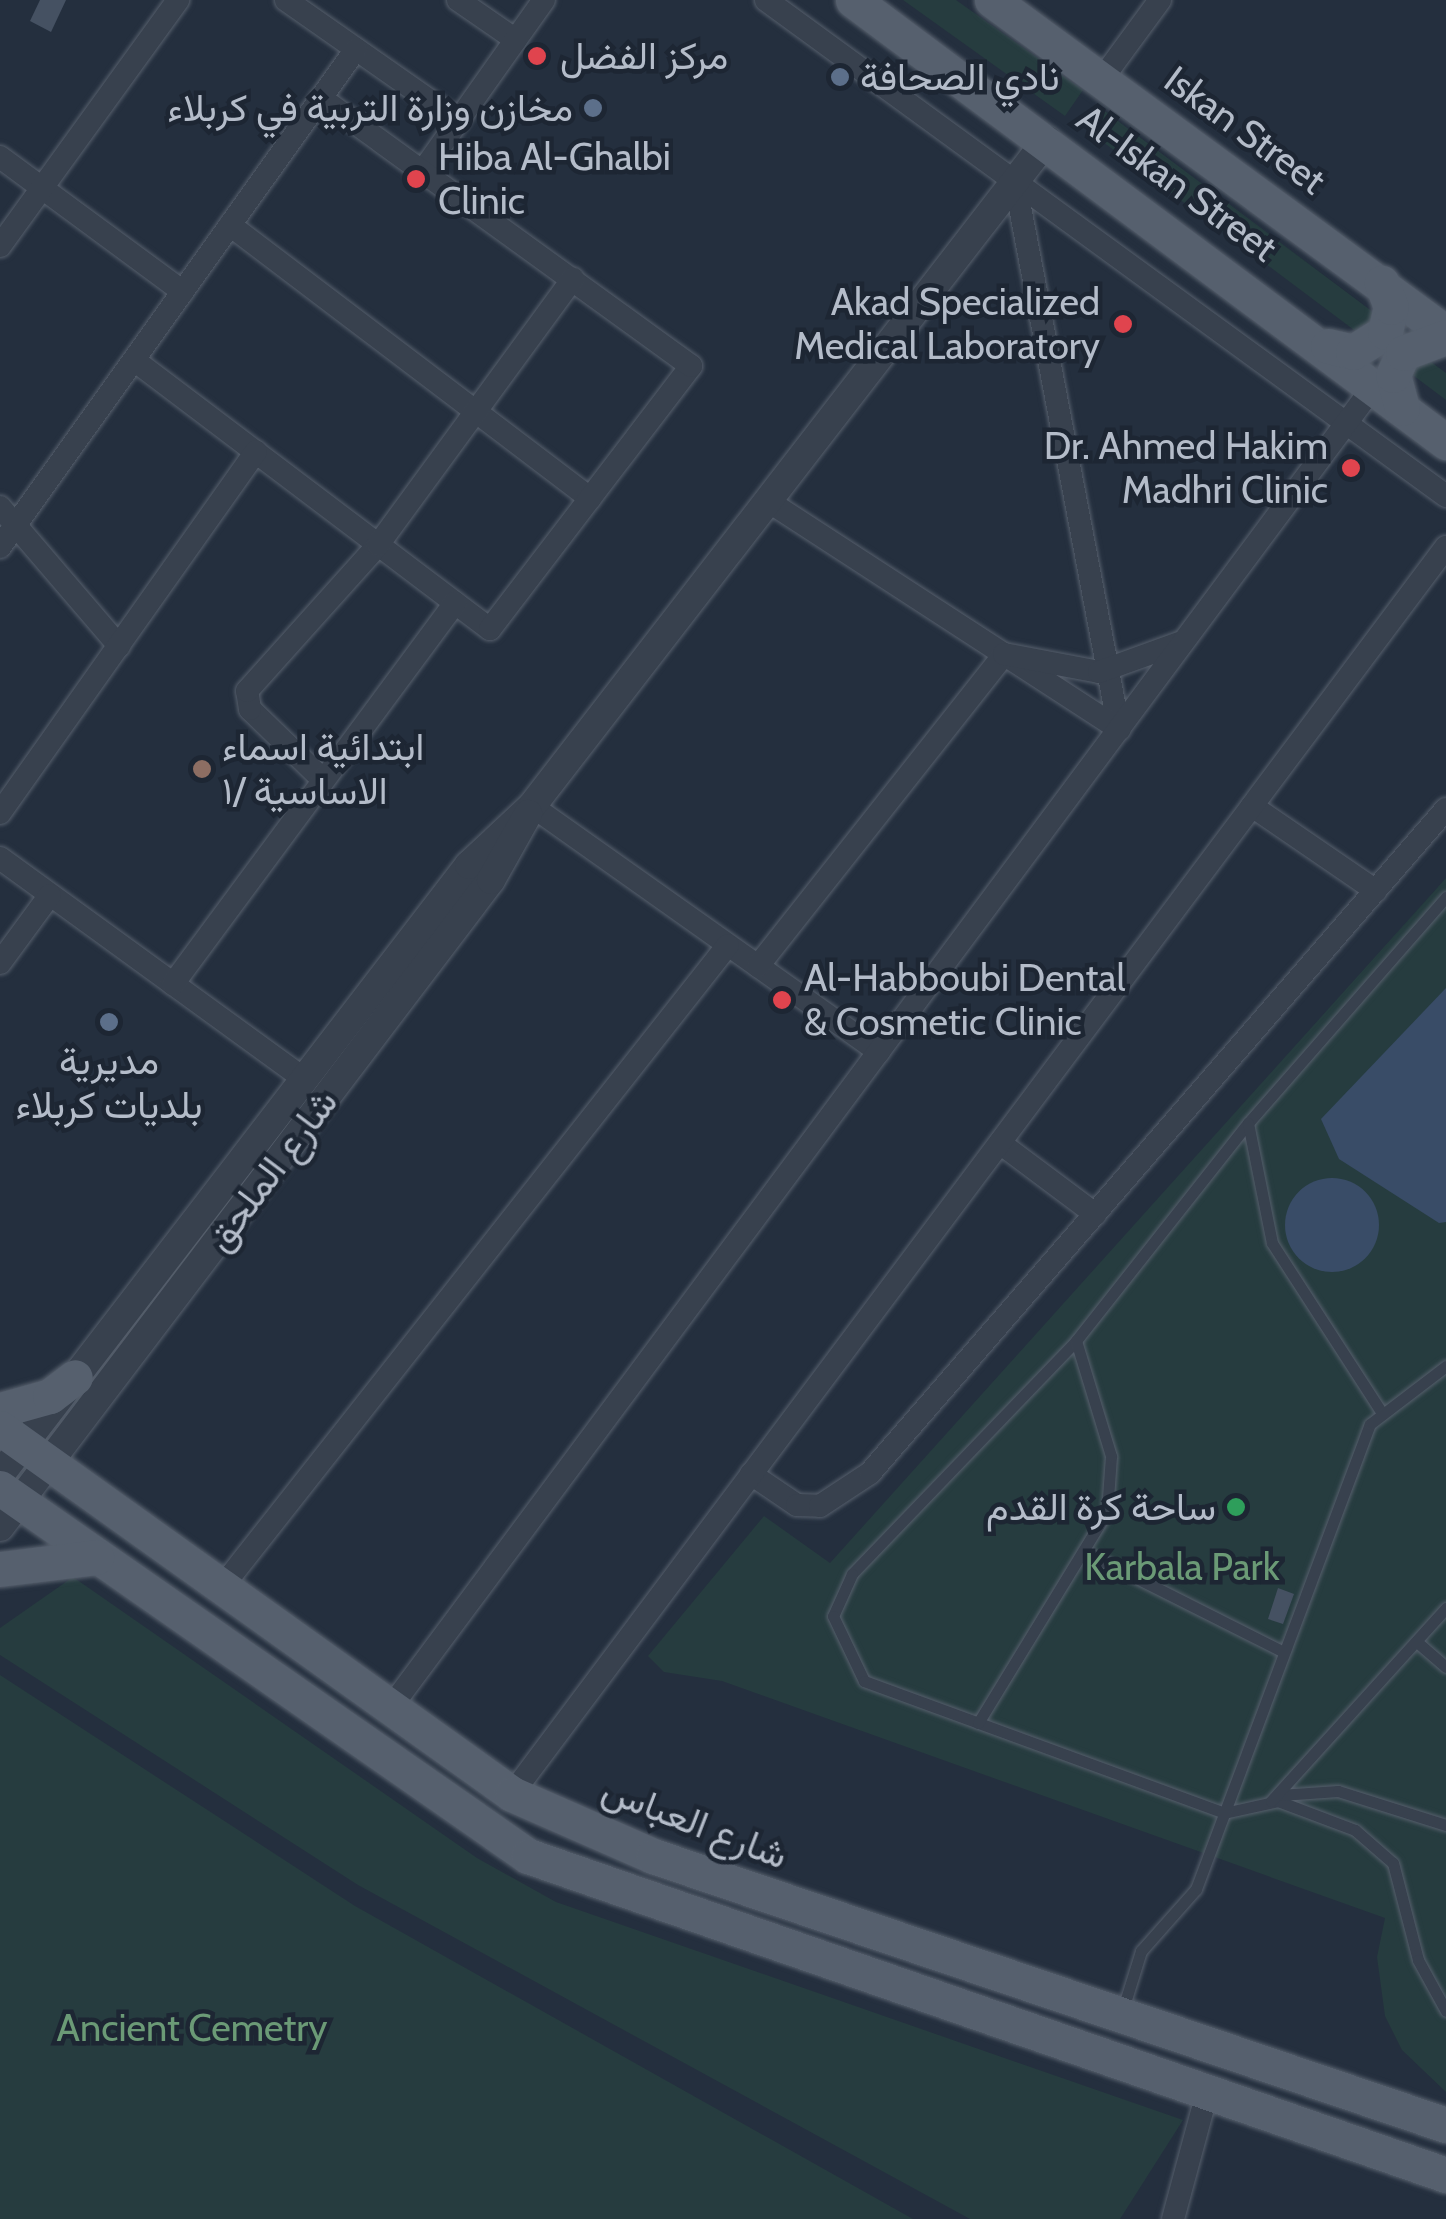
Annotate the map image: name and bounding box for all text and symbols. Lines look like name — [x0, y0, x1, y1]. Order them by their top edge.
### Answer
place label: مركز الفضل — [560, 33, 728, 79]
marker: مركز الفضل — [524, 43, 550, 69]
place label: نادي الصحافة — [860, 54, 1060, 100]
street label: Iskan Street — [1156, 56, 1334, 204]
marker: نادي الصحافة — [829, 66, 851, 88]
place label: مخازن وزارة التربية في كربلاء — [167, 85, 573, 131]
street label: Al-Iskan Street — [1068, 95, 1286, 271]
marker: مخازن وزارة التربية في كربلاء — [582, 97, 604, 119]
place label: Hiba Al-Ghalbi Clinic — [438, 134, 671, 223]
marker: Hiba Al-Ghalbi Clinic — [403, 166, 429, 192]
place label: Akad Specialized Medical Laboratory — [794, 279, 1100, 368]
marker: Akad Specialized Medical Laboratory — [1110, 311, 1136, 337]
place label: Dr. Ahmed Hakim Madhri Clinic — [1044, 423, 1328, 512]
marker: Dr. Ahmed Hakim Madhri Clinic — [1338, 455, 1364, 481]
place label: ابتدائية اسماء الاساسية /١ — [222, 724, 424, 814]
marker: ابتدائية اسماء الاساسية /١ — [191, 758, 213, 780]
place label: Al-Habboubi Dental & Cosmetic Clinic — [804, 955, 1125, 1044]
marker: Al-Habboubi Dental & Cosmetic Clinic — [769, 987, 795, 1013]
marker: مديرية بلديات كربلاء — [98, 1011, 120, 1033]
place label: مديرية بلديات كربلاء — [15, 1038, 203, 1128]
street label: شارع الملحق — [195, 1080, 347, 1260]
place label: ساحة كرة القدم — [986, 1484, 1216, 1530]
marker: ساحة كرة القدم — [1225, 1496, 1247, 1518]
park label: Karbala Park — [1084, 1544, 1280, 1590]
street label: شارع العباس — [596, 1766, 794, 1878]
park label: Ancient Cemetry — [57, 2005, 327, 2051]

